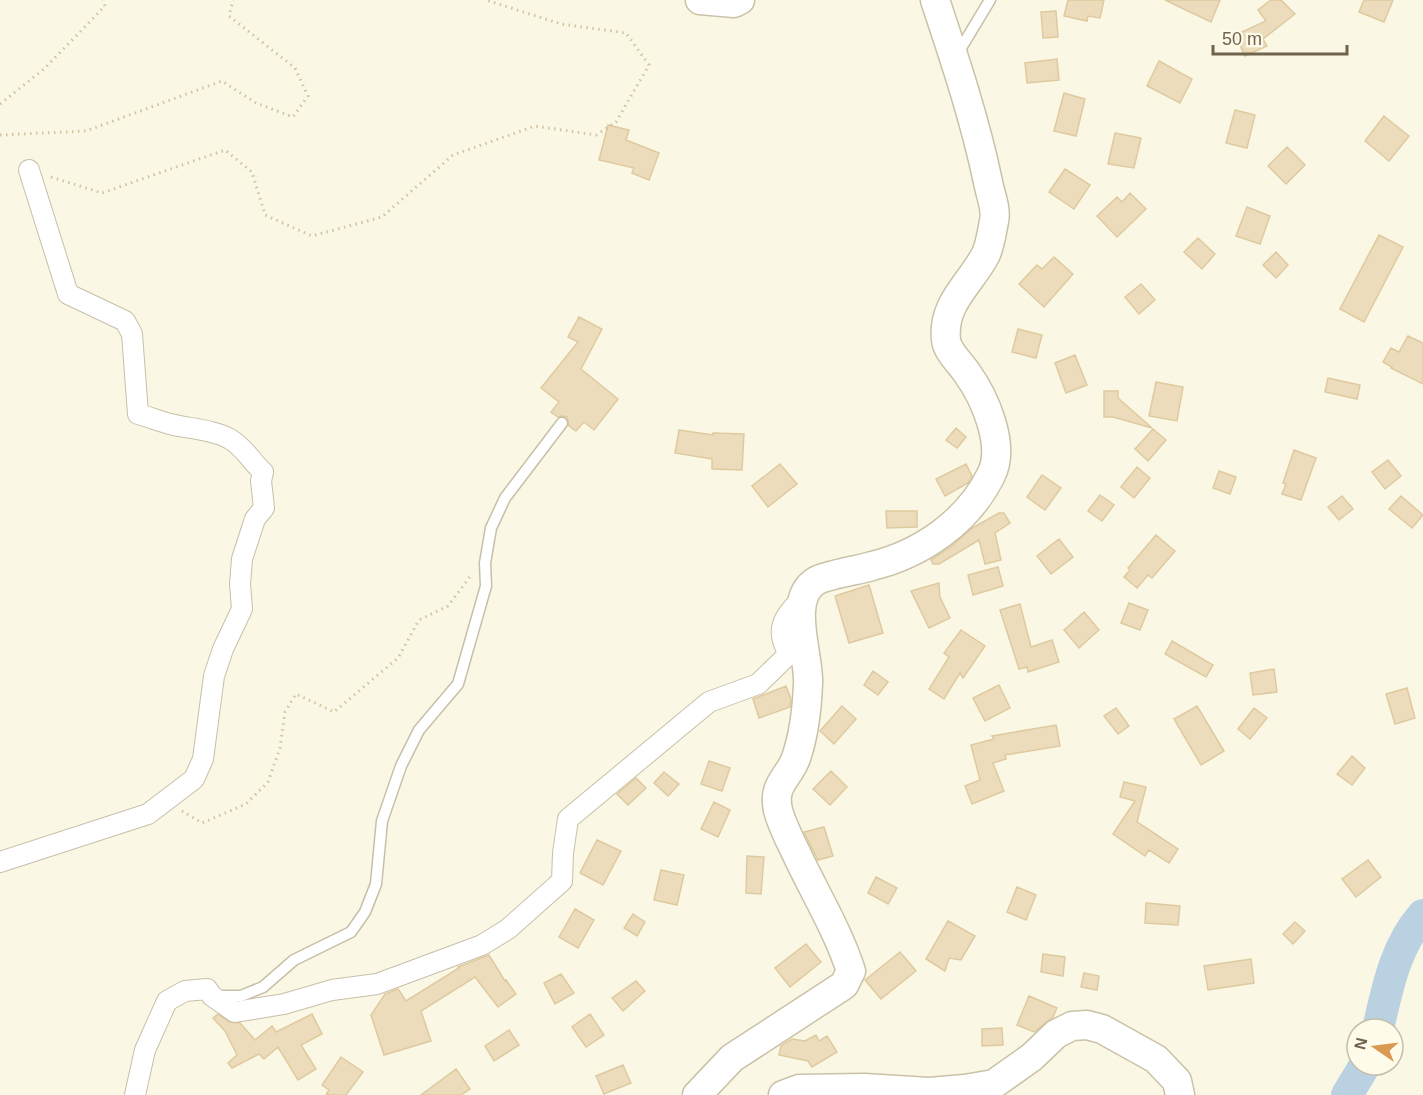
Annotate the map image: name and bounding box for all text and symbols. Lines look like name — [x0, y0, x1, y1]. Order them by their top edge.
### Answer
scale bar — [1213, 18, 1346, 56]
text: 50 m — [1222, 29, 1262, 49]
north arrow — [1345, 1017, 1405, 1077]
text: N — [1351, 1036, 1371, 1051]

